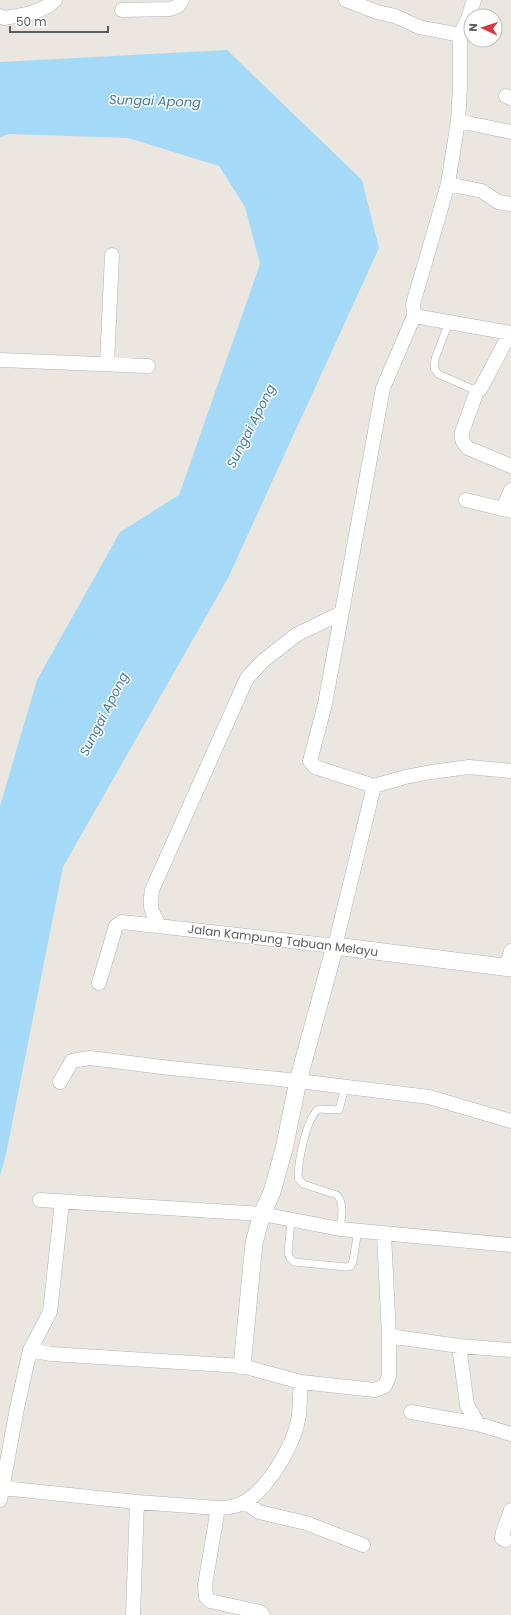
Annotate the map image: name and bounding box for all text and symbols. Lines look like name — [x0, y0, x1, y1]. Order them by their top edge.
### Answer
scale bar — [10, 8, 108, 34]
north arrow — [463, 8, 503, 48]
text: 50 m — [16, 13, 47, 30]
text: N — [465, 23, 481, 32]
water label: Sungai Apong — [109, 90, 201, 112]
water label: Sungai Apong — [222, 381, 280, 471]
water label: Sungai Apong — [75, 669, 133, 759]
street label: Jalan Kampung Tabuan Melayu — [187, 920, 379, 960]

